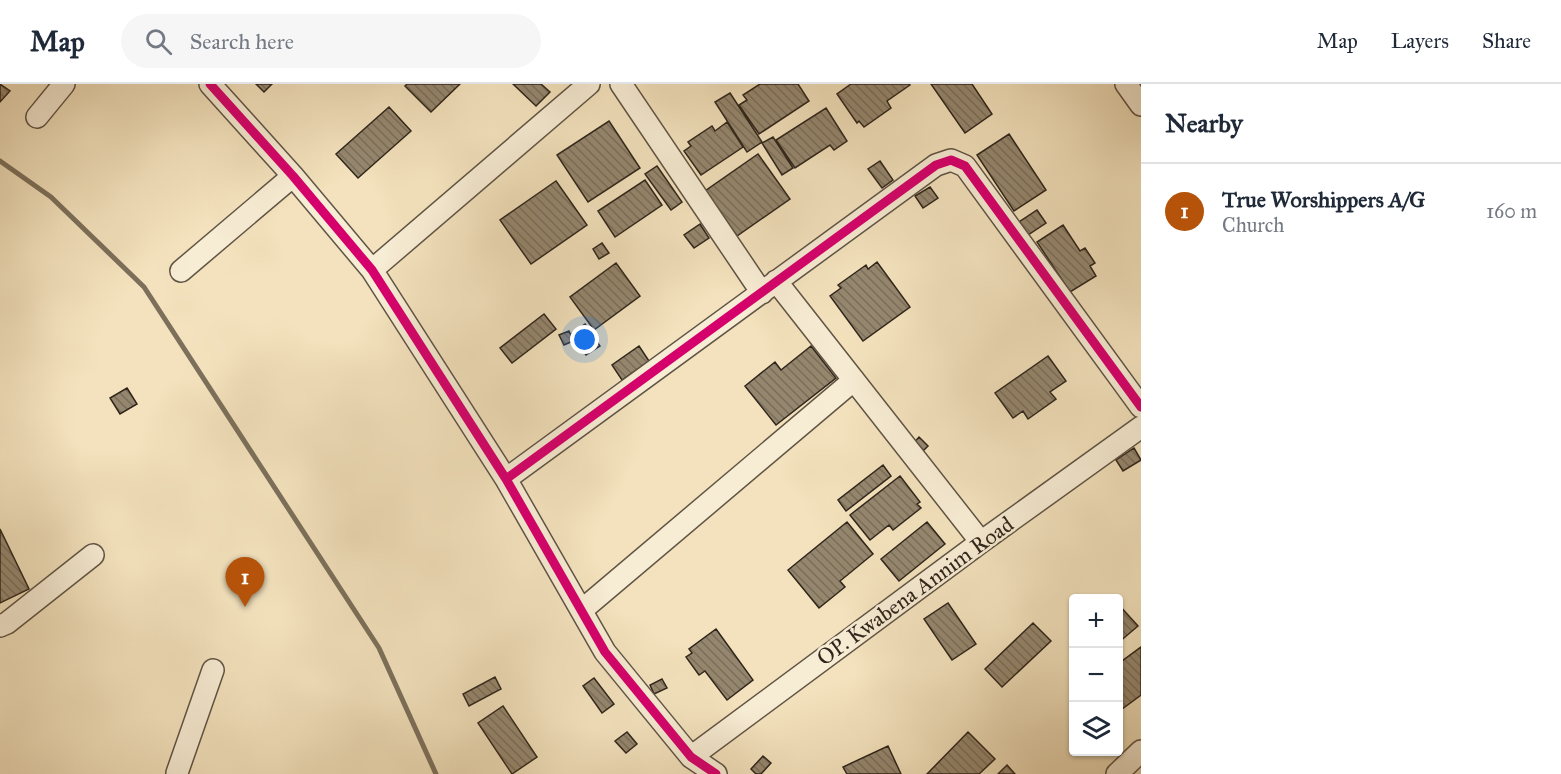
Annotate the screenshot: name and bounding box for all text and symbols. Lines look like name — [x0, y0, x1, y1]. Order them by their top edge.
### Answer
search box — [121, 14, 541, 68]
text: Map — [30, 24, 85, 59]
icon: search — [142, 25, 175, 58]
text: Search here — [190, 28, 294, 55]
text: Map — [1317, 28, 1358, 54]
text: Layers — [1391, 28, 1449, 54]
text: Share — [1482, 28, 1531, 54]
text: Nearby — [1165, 107, 1243, 139]
text: True Worshippers A/G — [1222, 186, 1425, 213]
text: 1 — [1181, 199, 1188, 223]
text: 160 m — [1486, 199, 1537, 223]
text: Church — [1222, 213, 1284, 237]
your location — [570, 325, 599, 354]
street label: OP. Kwabena Annim Road — [811, 511, 1019, 671]
pin: 1 — [226, 558, 264, 607]
map controls — [1069, 594, 1123, 756]
button: + — [1069, 594, 1123, 648]
button: − — [1069, 648, 1123, 702]
button: layers — [1069, 702, 1123, 756]

